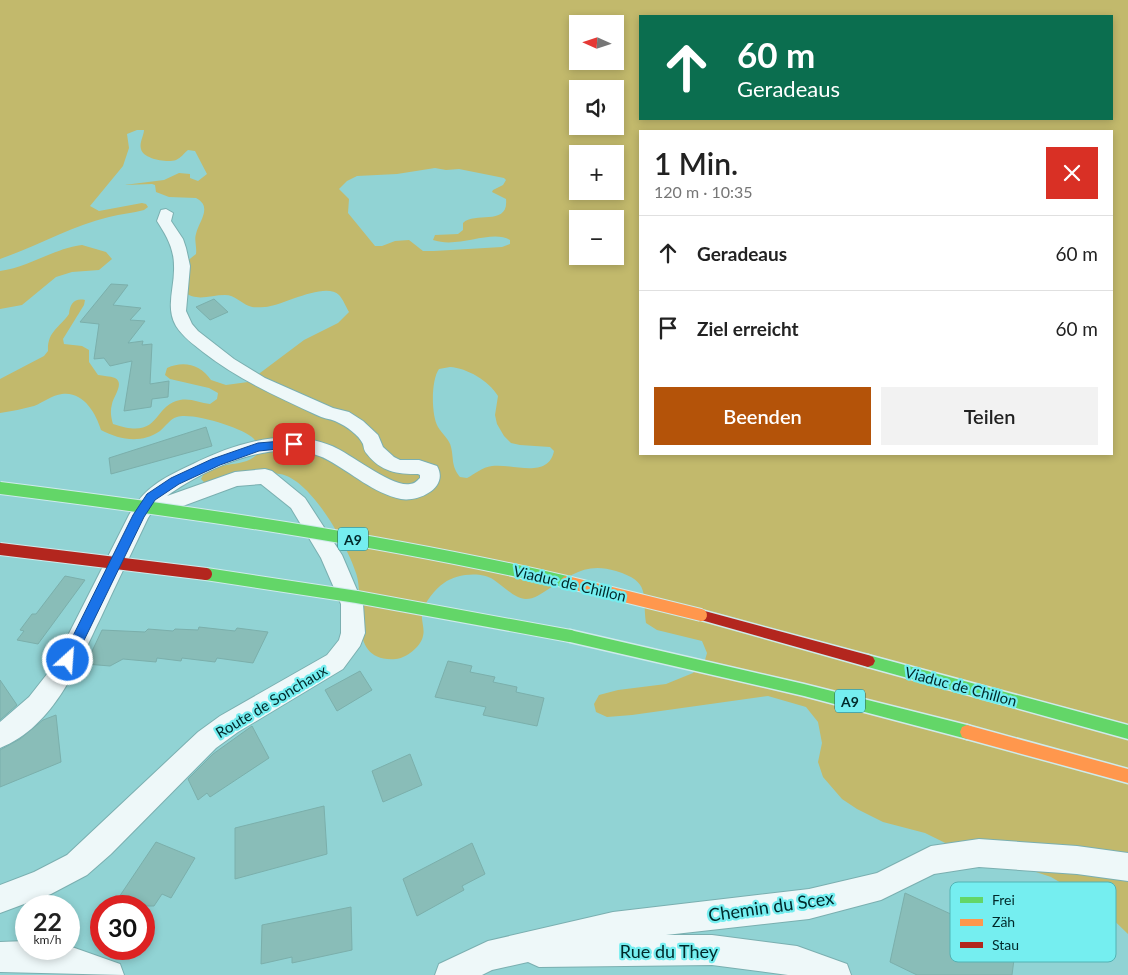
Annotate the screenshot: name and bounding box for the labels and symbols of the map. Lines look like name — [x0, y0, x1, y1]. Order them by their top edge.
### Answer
north arrow — [569, 15, 624, 70]
pin — [273, 423, 315, 465]
road number: A9 — [338, 528, 368, 550]
street label: Viaduc de Chillon — [512, 561, 628, 605]
position arrow — [41, 633, 93, 685]
street label: Route de Sonchaux — [212, 660, 330, 741]
street label: Viaduc de Chillon — [903, 662, 1019, 710]
road number: A9 — [835, 689, 865, 712]
legend — [950, 882, 1116, 962]
street label: Chemin du Scex — [707, 886, 835, 926]
text: Frei — [992, 891, 1015, 908]
speed limit sign: 30 — [90, 895, 155, 960]
text: Zäh — [992, 913, 1015, 930]
text: Stau — [992, 936, 1019, 953]
street label: Rue du They — [620, 940, 719, 962]

